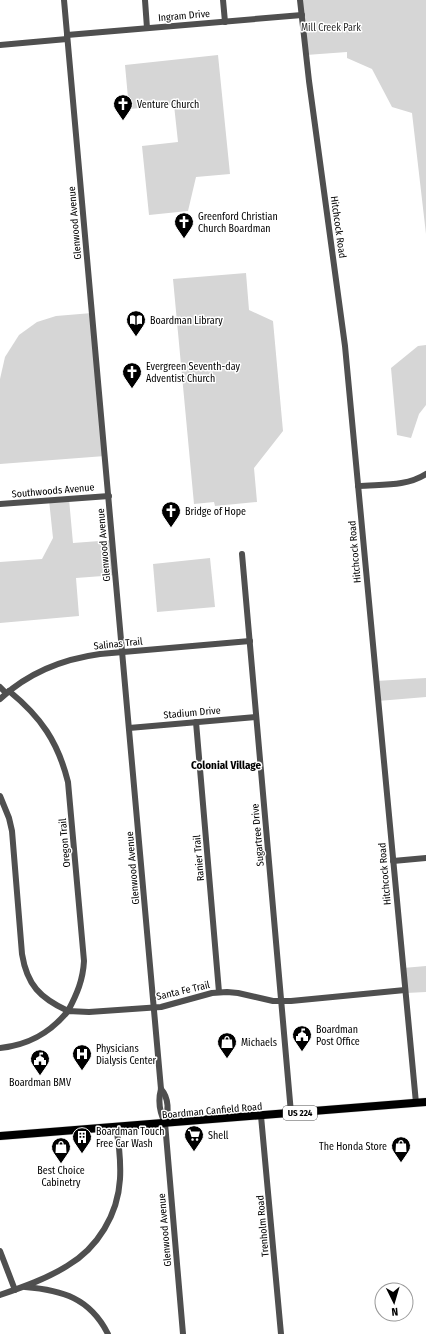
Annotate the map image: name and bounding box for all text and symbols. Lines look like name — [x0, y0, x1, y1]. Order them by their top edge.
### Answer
street label: Ingram Drive — [158, 8, 211, 24]
park label: Mill Creek Park — [301, 22, 361, 34]
church icon: Venture Church — [112, 93, 134, 121]
place label: Venture Church — [137, 99, 199, 111]
street label: Glenwood Avenue — [66, 186, 84, 260]
street label: Hitchcock Road — [328, 195, 348, 259]
church icon: Greenford Christian Church Boardman — [173, 211, 195, 239]
place label: Greenford Christian Church Boardman — [198, 211, 278, 235]
library icon: Boardman Library — [125, 309, 147, 337]
place label: Boardman Library — [150, 315, 223, 327]
church icon: Evergreen Seventh-day Adventist Church — [121, 361, 143, 389]
place label: Evergreen Seventh-day Adventist Church — [146, 361, 240, 385]
street label: Southwoods Avenue — [11, 481, 95, 501]
church icon: Bridge of Hope — [160, 500, 182, 528]
place label: Bridge of Hope — [185, 506, 246, 518]
street label: Glenwood Avenue — [95, 508, 113, 582]
street label: Hitchcock Road — [346, 520, 364, 584]
street label: Salinas Trail — [93, 635, 144, 653]
street label: Stadium Drive — [163, 705, 221, 721]
district label: Colonial Village — [191, 759, 262, 772]
street label: Sugartree Drive — [249, 803, 267, 867]
street label: Oregon Trail — [57, 817, 73, 868]
street label: Glenwood Avenue — [124, 831, 142, 905]
street label: Ranier Trail — [191, 834, 207, 882]
street label: Hitchcock Road — [376, 842, 394, 906]
street label: Santa Fe Trail — [155, 979, 211, 1003]
public building icon: Boardman Post Office — [291, 1024, 313, 1052]
place label: Boardman Post Office — [316, 1024, 360, 1048]
shop icon: Michaels — [216, 1031, 238, 1059]
place label: Michaels — [241, 1037, 277, 1049]
hospital icon: Physicians Dialysis Center — [71, 1043, 93, 1071]
place label: Physicians Dialysis Center — [96, 1043, 157, 1067]
public building icon: Boardman BMV — [29, 1048, 51, 1076]
place label: Boardman BMV — [9, 1077, 72, 1089]
street label: Boardman Canfield Road — [161, 1101, 263, 1121]
road number: US 224 — [283, 1106, 317, 1120]
supermarket icon: Shell — [183, 1124, 205, 1152]
building icon: Boardman Touch Free Car Wash — [71, 1126, 93, 1154]
place label: Boardman Touch Free Car Wash — [96, 1126, 164, 1150]
place label: Shell — [208, 1130, 229, 1142]
shop icon: The Honda Store — [390, 1135, 412, 1163]
shop icon: Best Choice Cabinetry — [50, 1136, 72, 1164]
place label: The Honda Store — [319, 1141, 387, 1153]
place label: Best Choice Cabinetry — [37, 1165, 85, 1189]
street label: Glenwood Avenue — [156, 1193, 174, 1267]
street label: Trenholm Road — [254, 1195, 272, 1257]
north arrow — [374, 1282, 414, 1322]
text: N — [391, 1305, 399, 1318]

